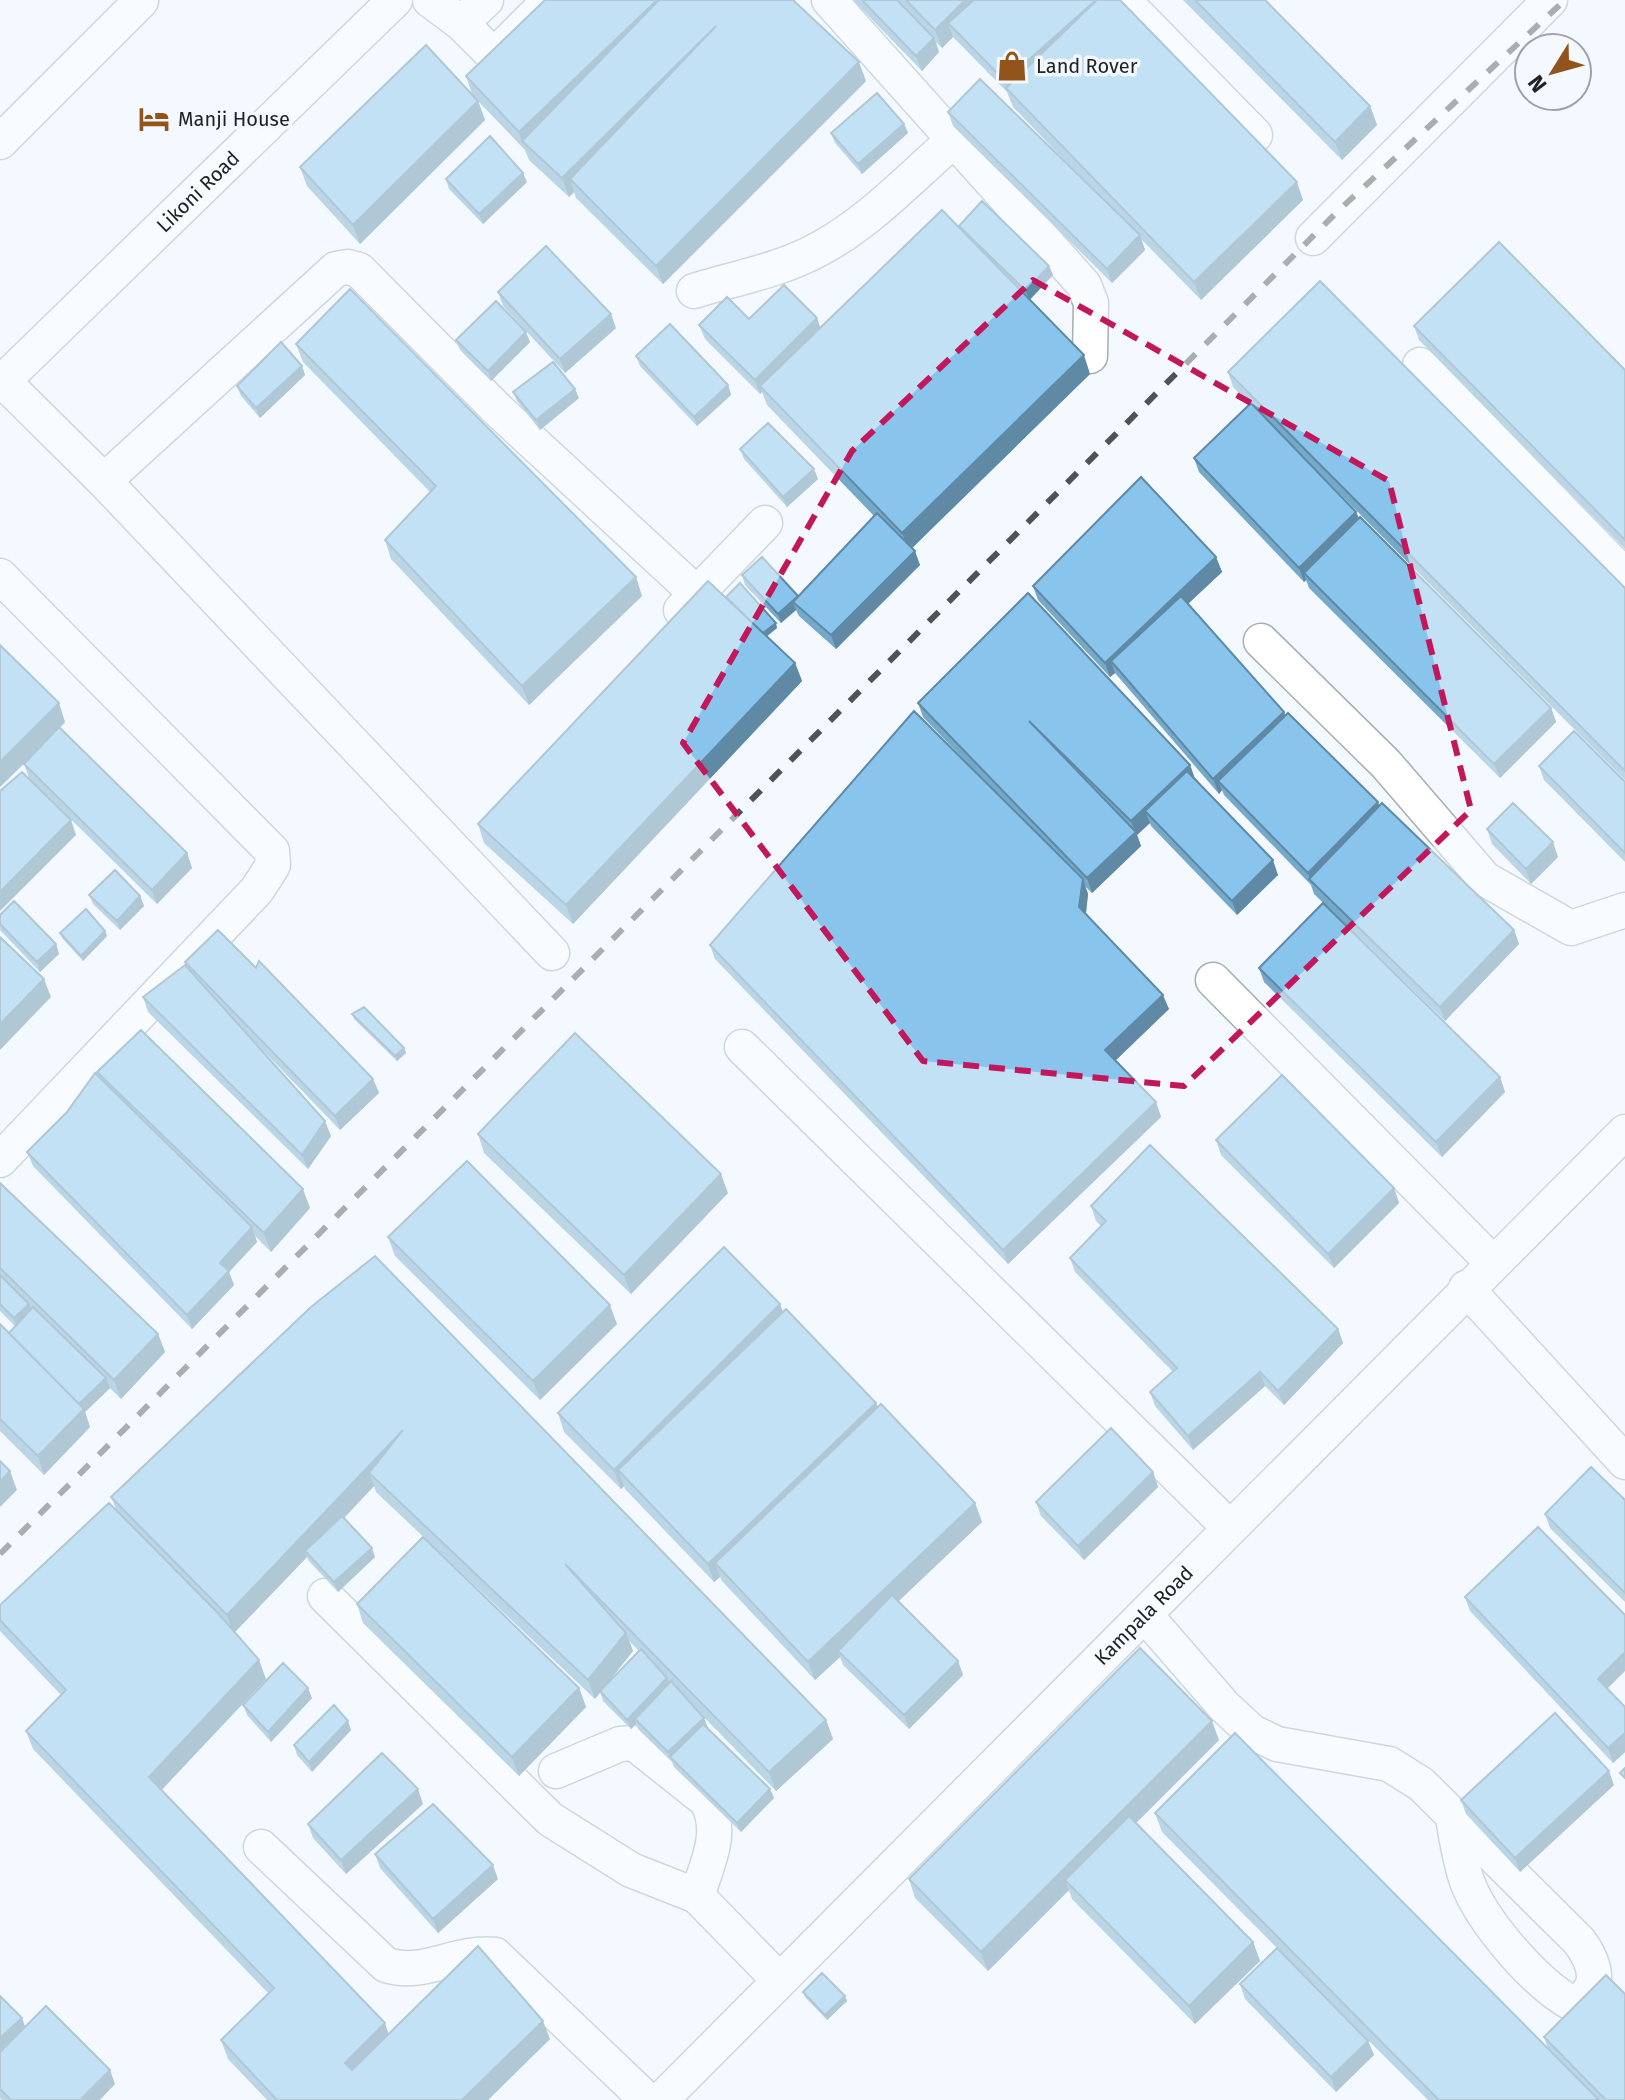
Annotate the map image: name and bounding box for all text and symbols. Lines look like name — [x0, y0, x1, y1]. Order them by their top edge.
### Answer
north arrow — [1513, 32, 1593, 112]
shop icon: Land Rover — [995, 49, 1029, 83]
place label: Land Rover — [1036, 54, 1138, 78]
text: N — [1522, 70, 1553, 98]
hotel icon: Manji House — [137, 102, 171, 136]
place label: Manji House — [178, 107, 290, 131]
street label: Likoni Road — [151, 146, 244, 237]
street label: Kampala Road — [1089, 1561, 1198, 1670]

